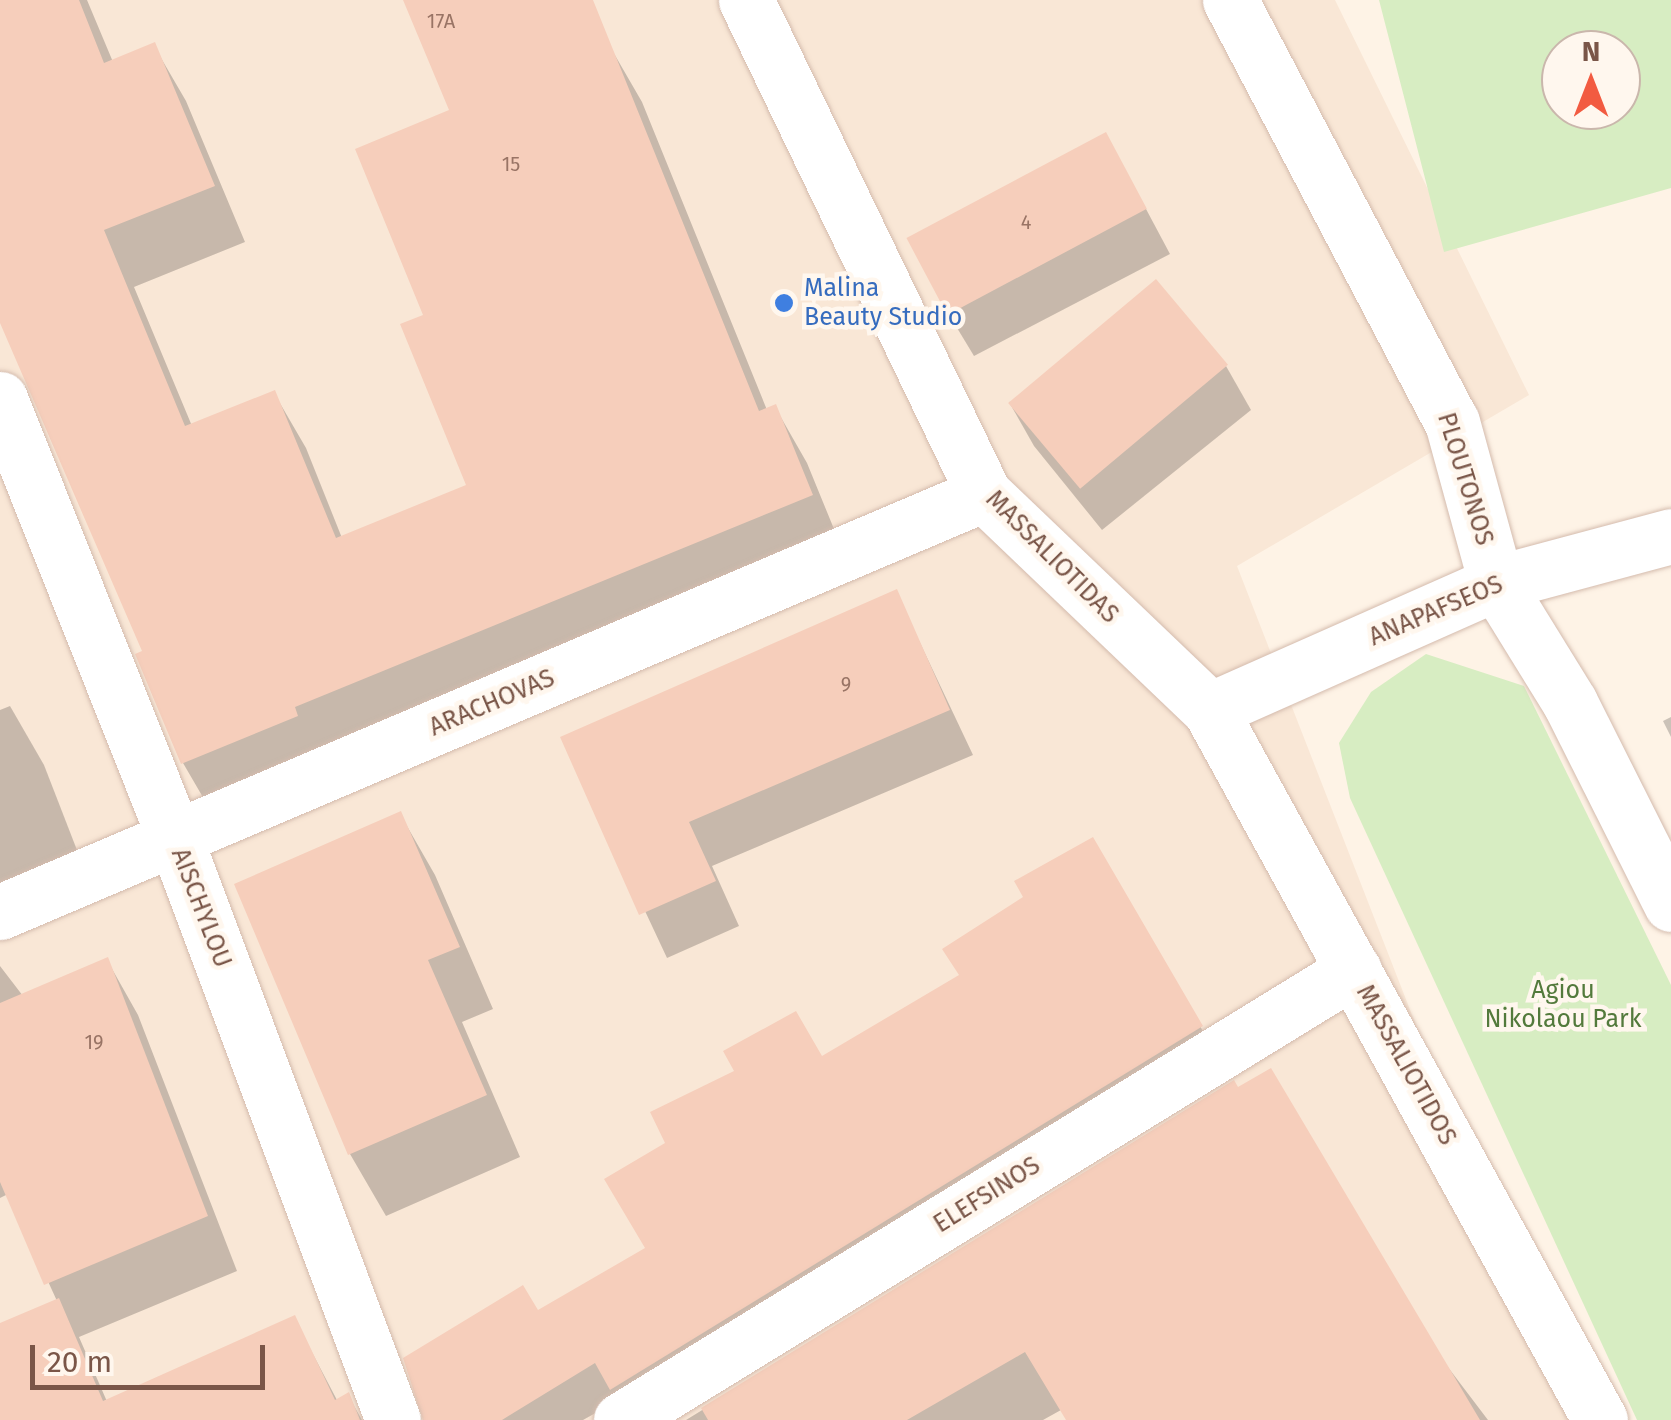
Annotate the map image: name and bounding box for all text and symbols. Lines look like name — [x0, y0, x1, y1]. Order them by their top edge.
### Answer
house number: 17A — [427, 9, 455, 33]
north arrow — [1541, 30, 1641, 130]
text: N — [1582, 35, 1600, 68]
house number: 15 — [502, 152, 520, 176]
house number: 4 — [1021, 210, 1031, 234]
place label: Malina Beauty Studio — [804, 274, 962, 333]
marker: Malina Beauty Studio — [773, 292, 795, 314]
street label: PLOUTONOS — [1431, 409, 1499, 549]
street label: MASSALIOTIDAS — [979, 484, 1125, 630]
street label: ANAPAFSEOS — [1365, 569, 1507, 653]
street label: ARACHOVAS — [425, 663, 559, 743]
house number: 9 — [841, 672, 851, 696]
street label: AISCHYLOU — [165, 844, 237, 972]
park label: Agiou Nikolaou Park — [1484, 976, 1642, 1035]
street label: MASSALIOTIDOS — [1350, 980, 1462, 1150]
house number: 19 — [84, 1030, 104, 1054]
street label: ELEFSINOS — [928, 1150, 1046, 1240]
scale bar — [35, 1325, 270, 1387]
text: 20 m — [47, 1344, 112, 1380]

